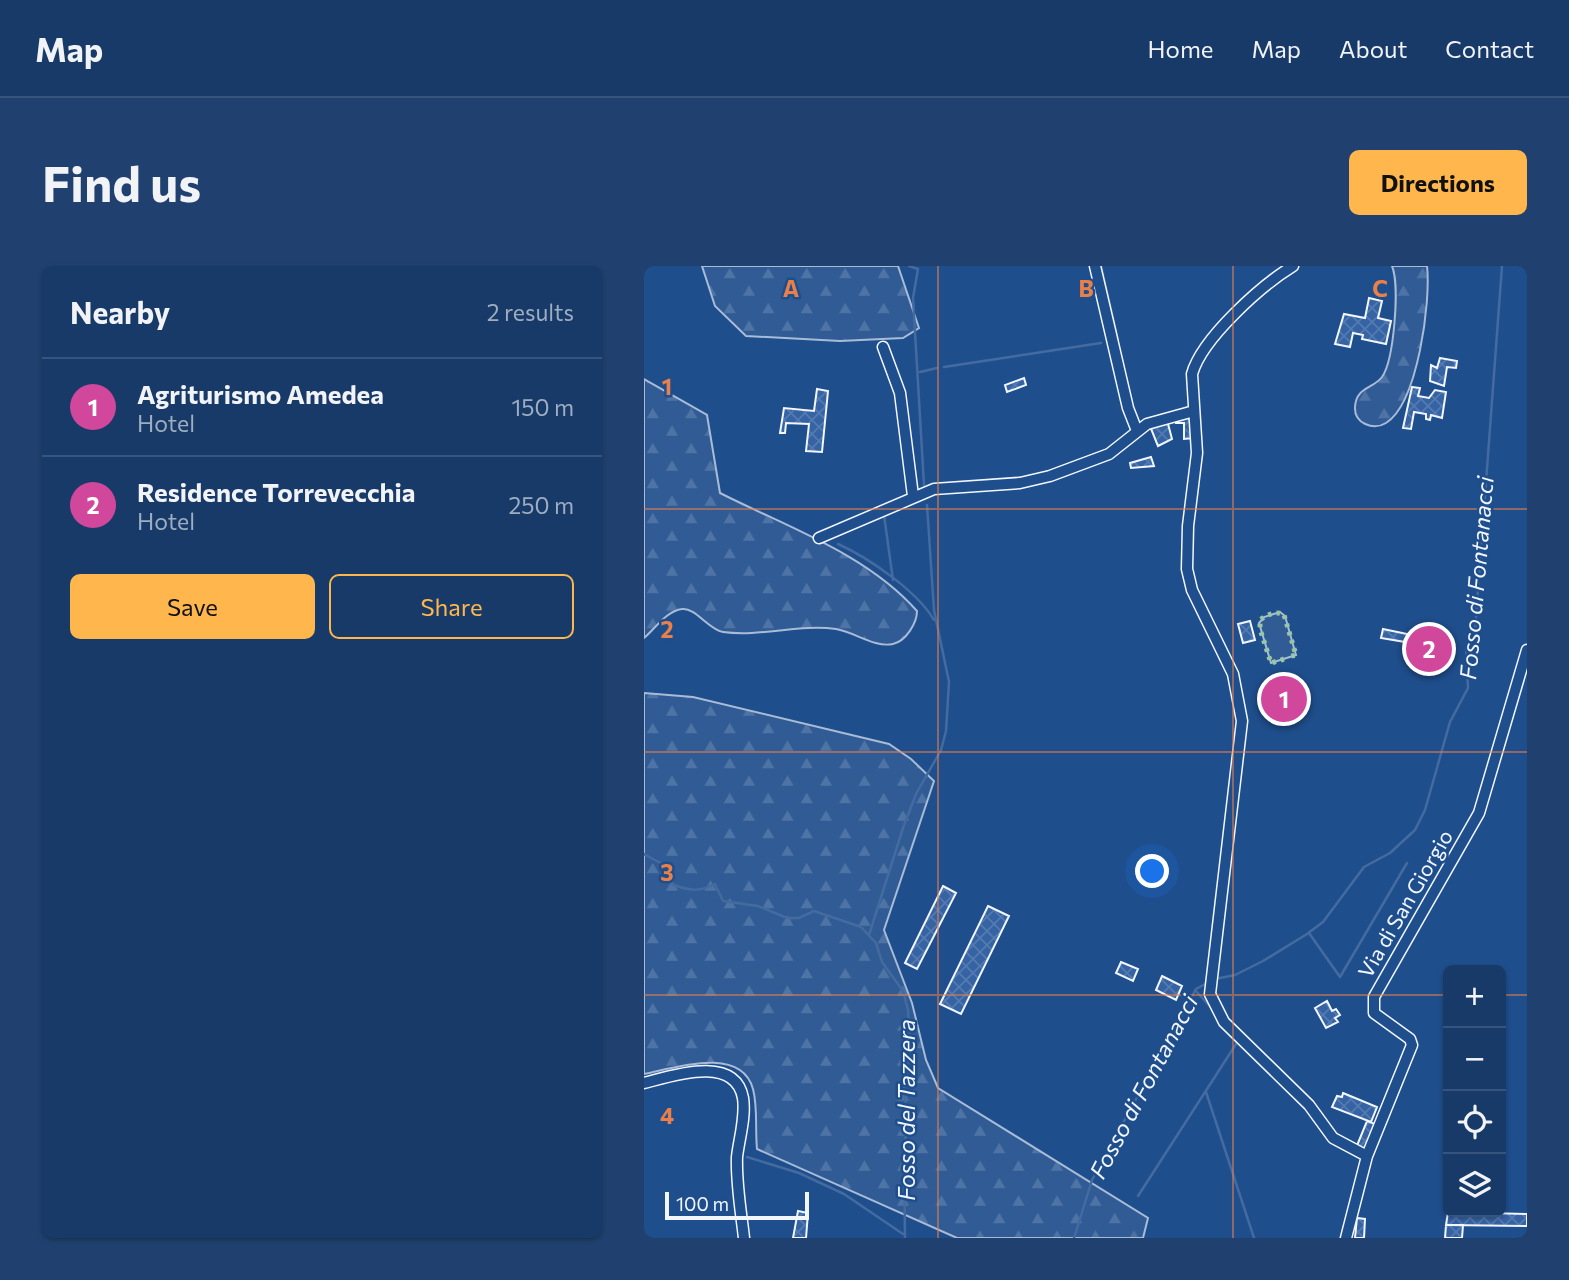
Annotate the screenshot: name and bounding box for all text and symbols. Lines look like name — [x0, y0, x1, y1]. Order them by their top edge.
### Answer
text: Map — [35, 28, 103, 69]
text: Home — [1148, 34, 1214, 63]
text: Map — [1252, 34, 1301, 63]
text: About — [1339, 34, 1407, 63]
text: Contact — [1445, 34, 1534, 63]
button: Directions — [1349, 150, 1527, 215]
text: Find us — [42, 152, 201, 212]
text: A — [783, 274, 800, 302]
text: B — [1078, 274, 1094, 302]
text: C — [1372, 274, 1388, 302]
text: Nearby — [70, 293, 170, 330]
text: 2 results — [487, 298, 574, 326]
text: 1 — [662, 372, 672, 400]
text: Agriturismo Amedea — [137, 378, 384, 409]
text: 1 — [88, 393, 98, 421]
text: 150 m — [511, 393, 574, 421]
text: Hotel — [137, 409, 195, 437]
water label: Fosso di Fontanacci — [1453, 474, 1499, 681]
text: Residence Torrevecchia — [137, 476, 415, 507]
text: 2 — [86, 491, 100, 519]
text: 250 m — [509, 491, 574, 519]
text: Hotel — [137, 507, 195, 535]
button: Save — [70, 574, 315, 639]
button: Share — [329, 574, 574, 639]
text: 2 — [660, 615, 674, 643]
pin: 2 — [1406, 623, 1452, 675]
pin: 1 — [1261, 673, 1307, 725]
street label: Via di San Giorgio — [1352, 825, 1457, 982]
your location — [1135, 854, 1169, 888]
text: 3 — [660, 858, 674, 886]
map controls — [1443, 965, 1506, 1217]
button: + — [1443, 965, 1506, 1028]
water label: Fosso di Fontanacci — [1083, 989, 1204, 1183]
water label: Fosso del Tazzera — [892, 1019, 920, 1201]
button: − — [1443, 1028, 1506, 1091]
button: locate — [1443, 1091, 1506, 1154]
text: 4 — [660, 1101, 674, 1129]
button: layers — [1443, 1154, 1506, 1217]
scale bar — [665, 1189, 808, 1221]
text: 100 m — [676, 1192, 729, 1215]

